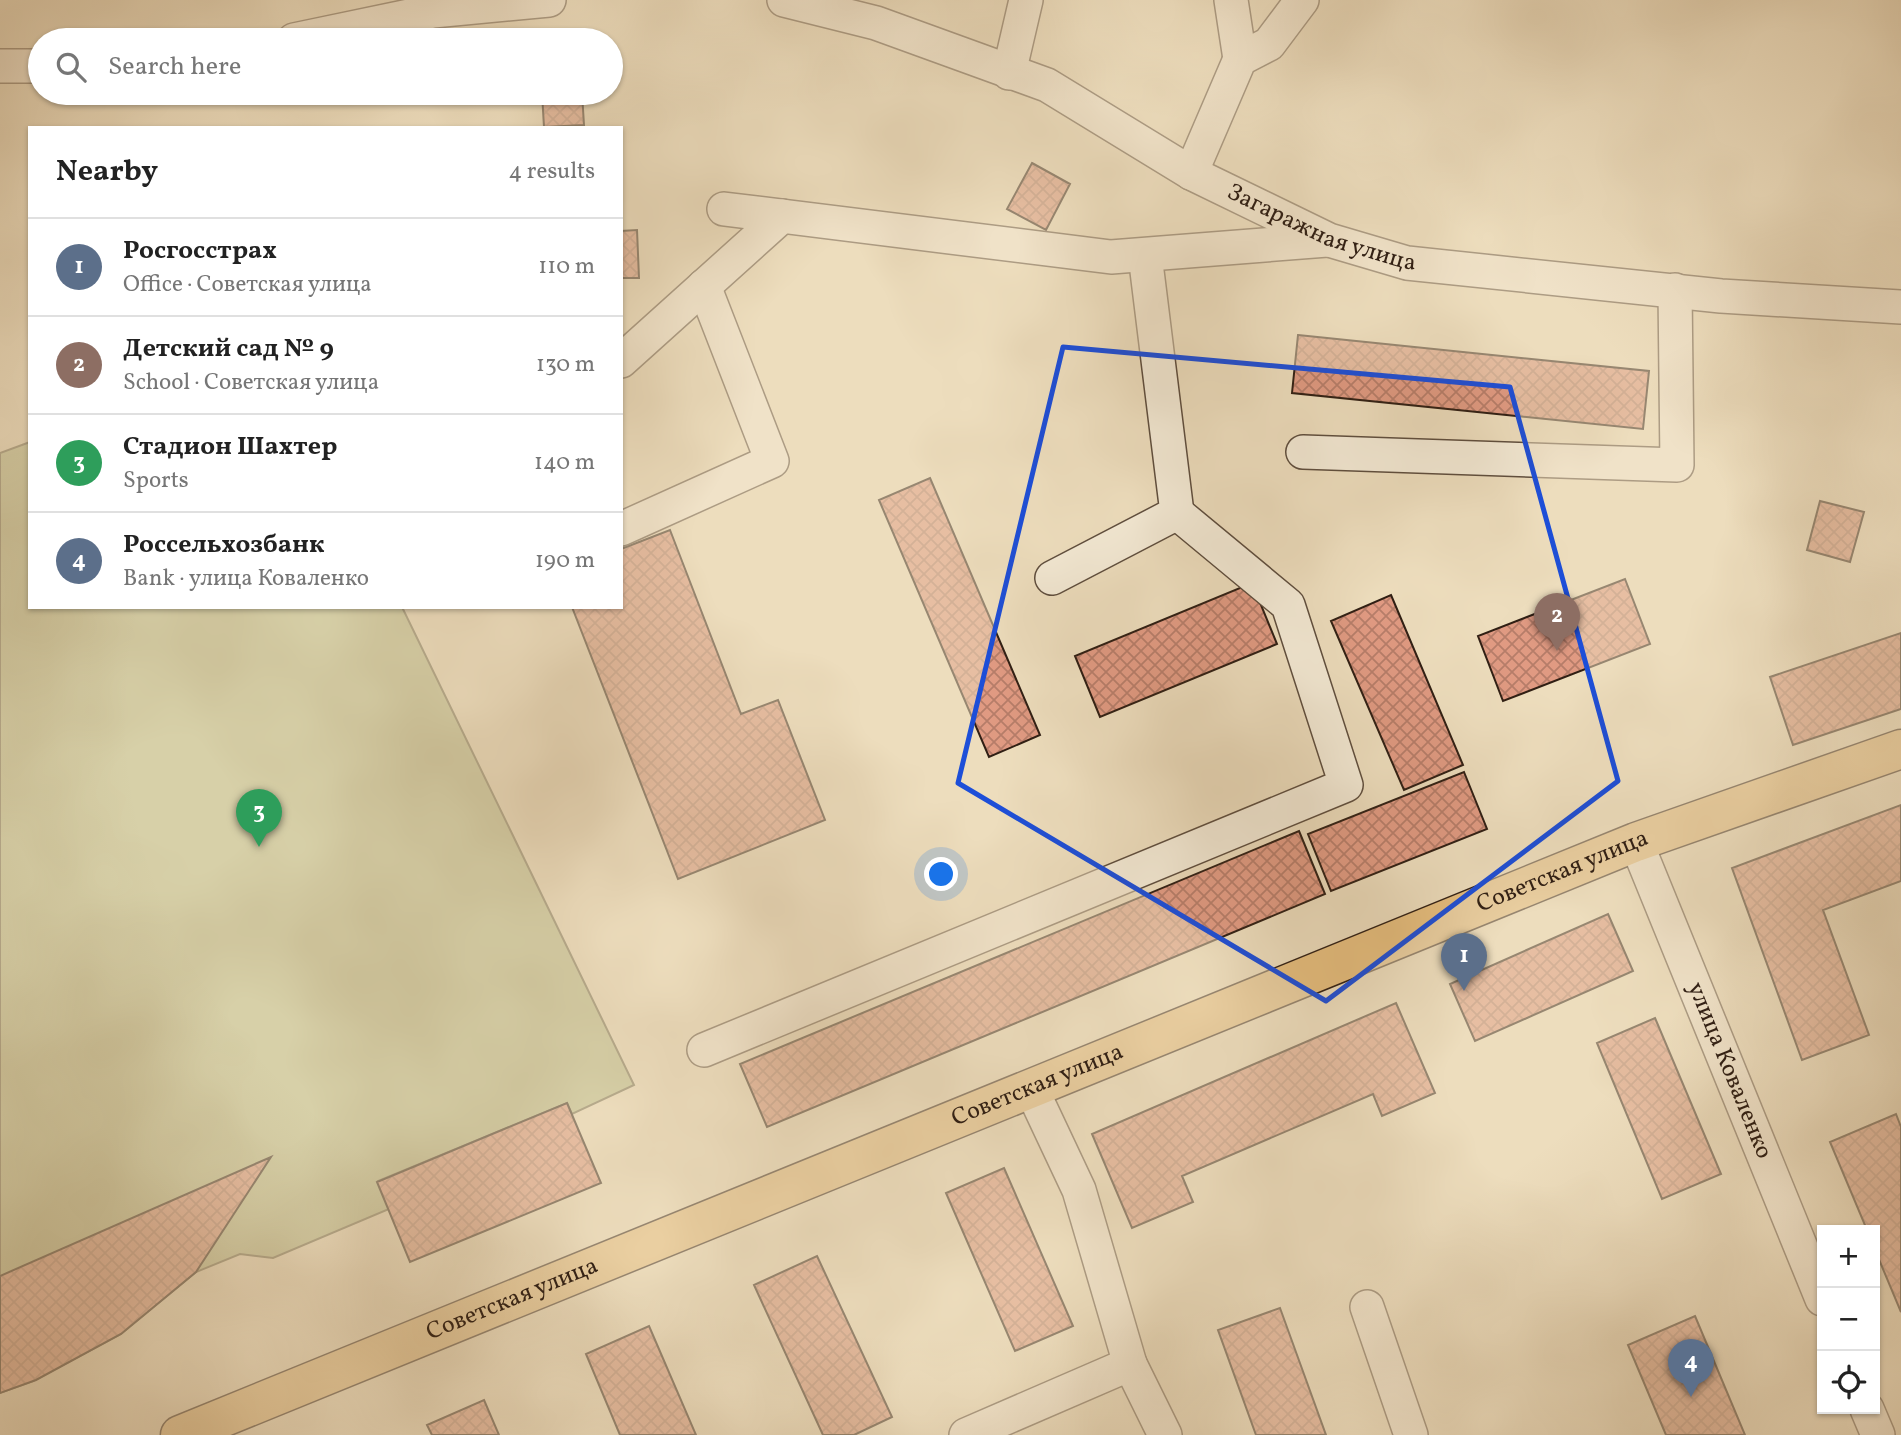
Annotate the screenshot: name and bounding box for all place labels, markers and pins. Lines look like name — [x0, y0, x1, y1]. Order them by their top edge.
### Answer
pin: 2 — [1534, 593, 1580, 651]
pin: 3 — [236, 789, 282, 847]
pin: 1 — [1441, 933, 1487, 991]
pin: 4 — [1668, 1339, 1714, 1397]

